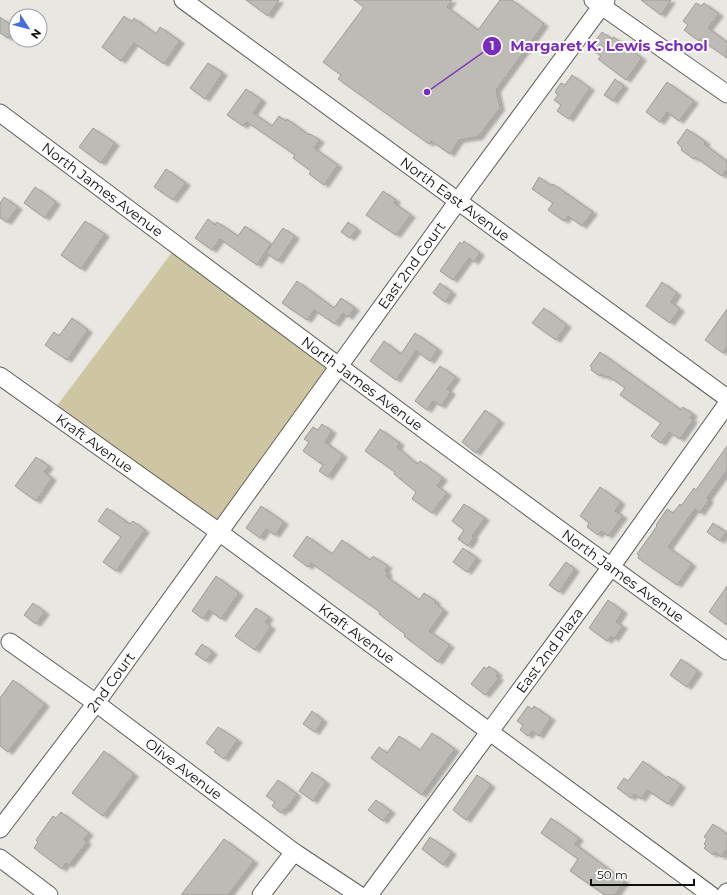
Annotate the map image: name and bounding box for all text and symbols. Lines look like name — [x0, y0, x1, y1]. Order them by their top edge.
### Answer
north arrow — [8, 8, 48, 48]
text: N — [28, 26, 44, 42]
callout: Margaret K. Lewis School — [482, 32, 716, 59]
text: Margaret K. Lewis School — [510, 36, 708, 55]
text: 1 — [490, 38, 494, 53]
street label: North James Avenue — [38, 138, 167, 241]
street label: North East Avenue — [397, 153, 513, 245]
street label: East 2nd Court — [374, 218, 449, 313]
street label: North James Avenue — [298, 332, 426, 435]
street label: Kraft Avenue — [53, 410, 136, 477]
street label: North James Avenue — [558, 525, 688, 626]
street label: Kraft Avenue — [315, 600, 398, 668]
street label: East 2nd Plaza — [512, 604, 587, 697]
street label: 2nd Court — [83, 648, 139, 716]
street label: Olive Avenue — [141, 734, 226, 804]
scale bar — [591, 861, 694, 887]
text: 50 m — [597, 867, 628, 882]

